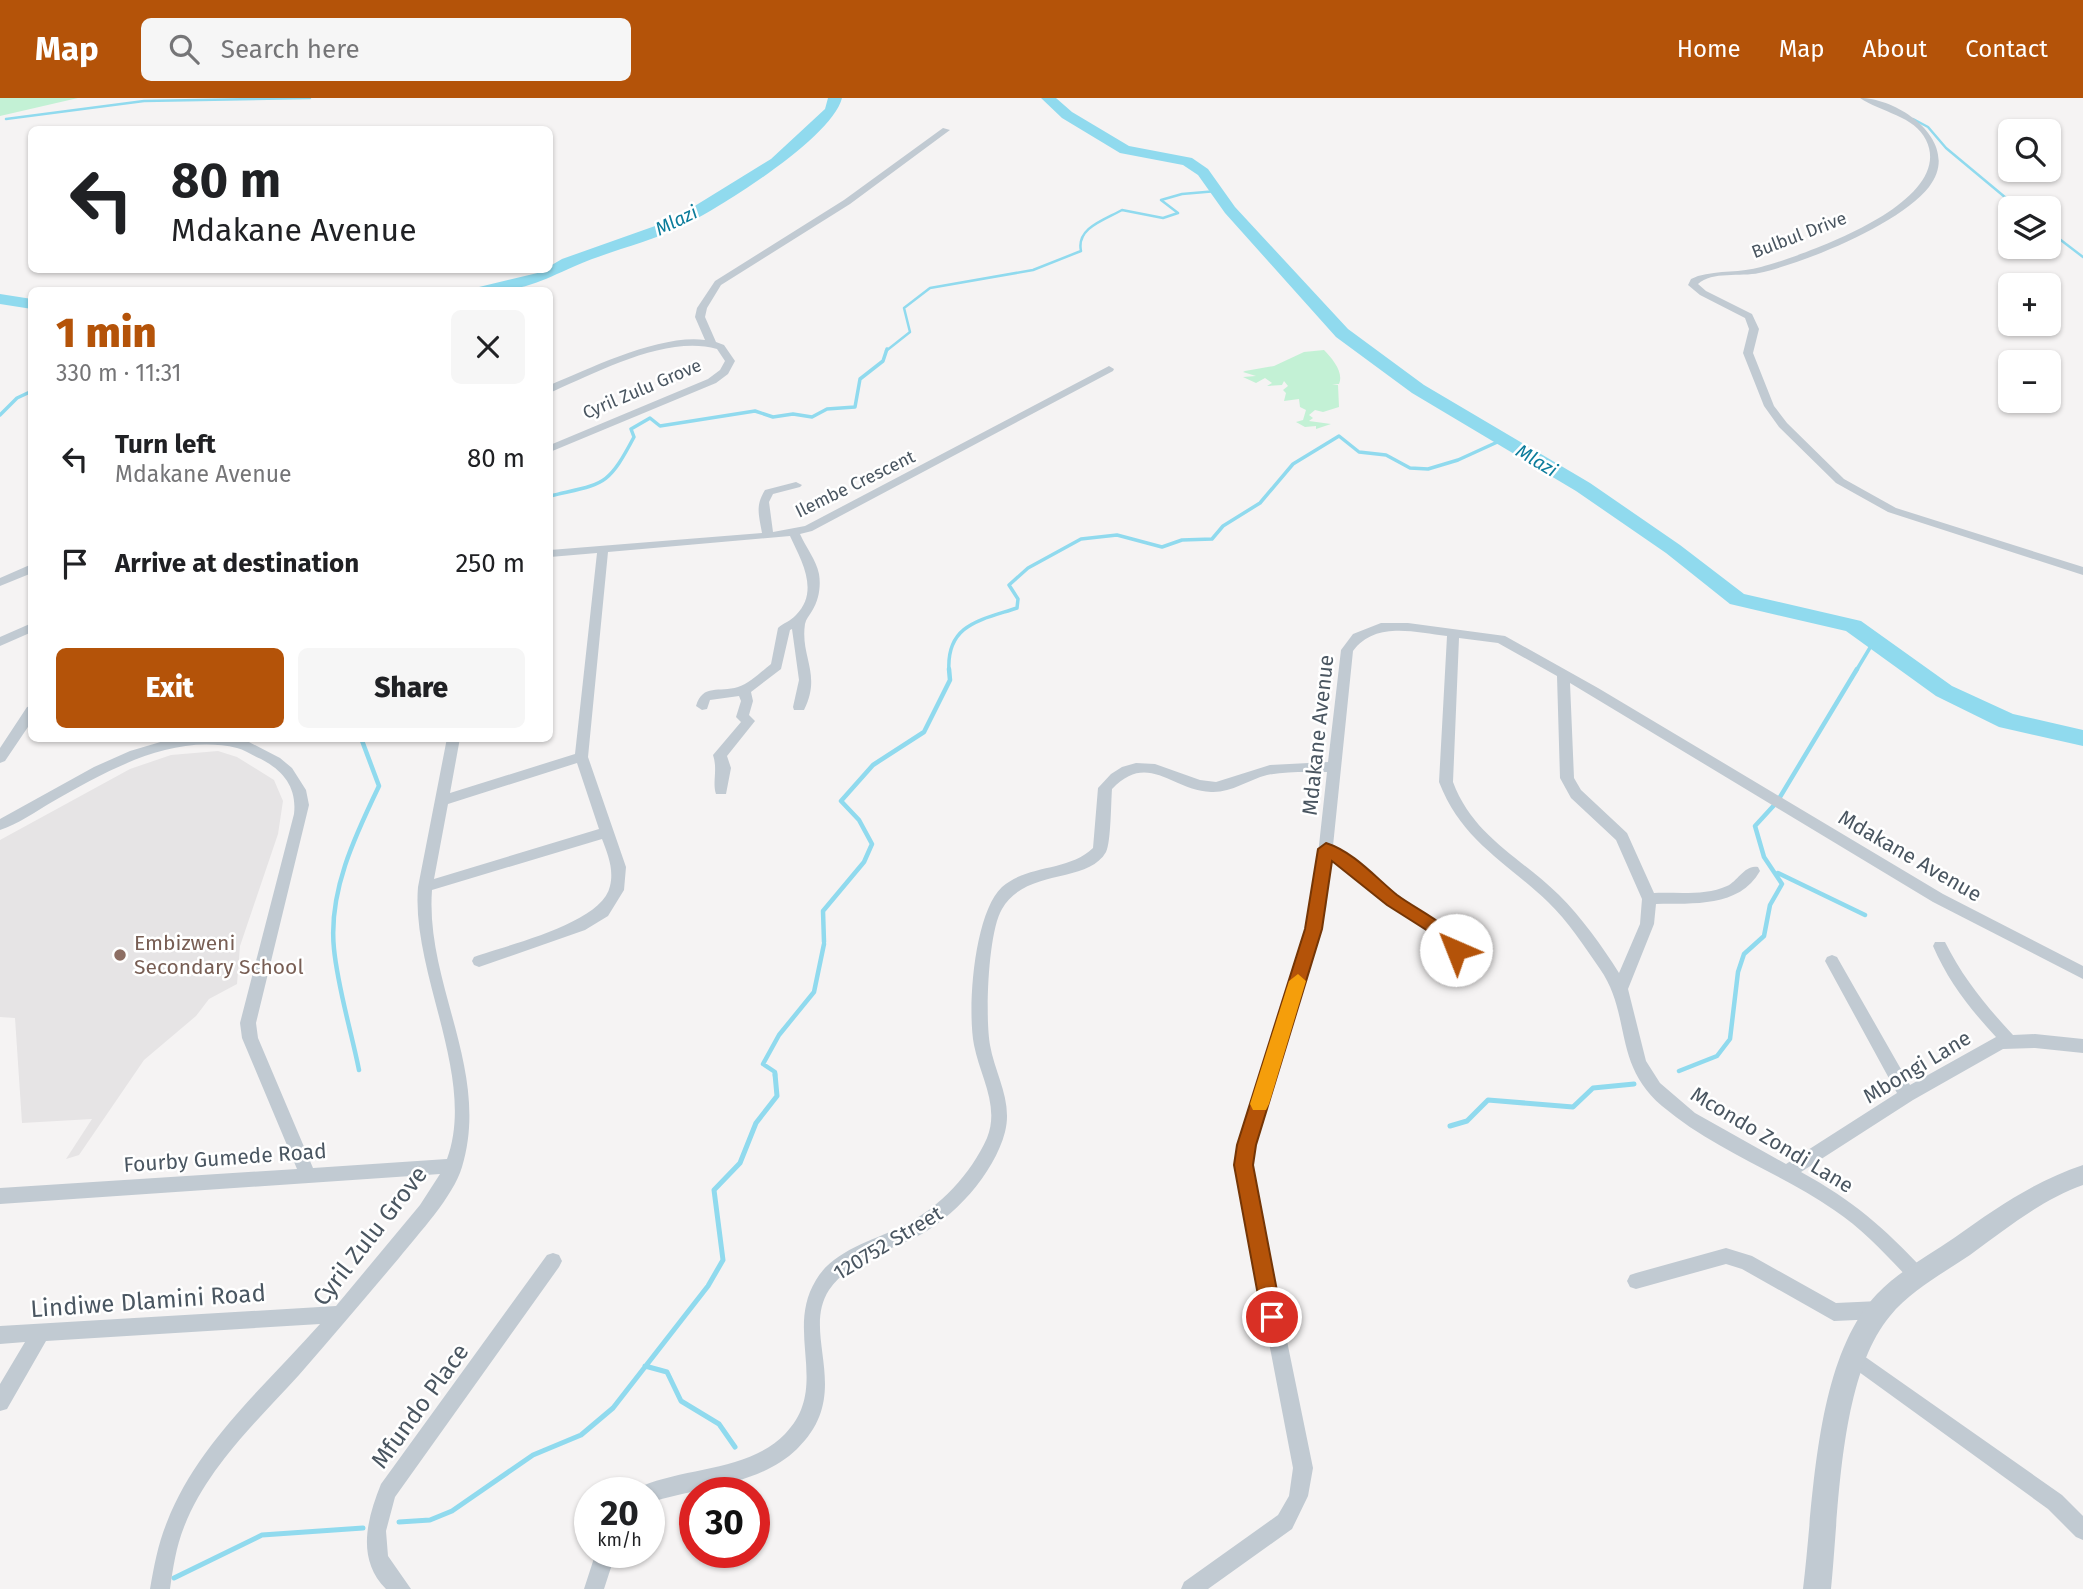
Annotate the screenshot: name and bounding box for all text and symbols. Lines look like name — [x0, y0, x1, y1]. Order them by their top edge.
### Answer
search box — [141, 18, 631, 81]
text: Map — [35, 29, 99, 69]
icon: search — [165, 30, 203, 68]
text: Search here — [221, 34, 360, 65]
text: Home — [1677, 35, 1741, 63]
text: Map — [1779, 35, 1825, 63]
text: About — [1863, 35, 1927, 63]
text: Contact — [1965, 35, 2048, 63]
map controls — [1998, 119, 2061, 413]
button: search — [1998, 119, 2061, 182]
text: 80 m — [171, 151, 281, 210]
icon: left — [56, 154, 147, 245]
button: layers — [1998, 196, 2061, 259]
water label: Mlazi — [651, 200, 702, 241]
street label: Bulbul Drive — [1748, 207, 1850, 263]
text: Mdakane Avenue — [171, 211, 417, 249]
button: + — [1998, 273, 2061, 336]
text: 1 min — [56, 308, 157, 358]
button: close — [451, 310, 525, 384]
button: − — [1998, 350, 2061, 413]
street label: Cyril Zulu Grove — [579, 354, 705, 424]
text: 330 m · 11:31 — [56, 359, 182, 387]
text: Turn left — [115, 429, 216, 460]
water label: Mlazi — [1512, 439, 1562, 482]
icon: left — [56, 440, 94, 478]
text: 80 m — [467, 443, 525, 474]
street label: Ilembe Crescent — [792, 445, 919, 523]
text: Mdakane Avenue — [115, 460, 292, 488]
icon: arrive — [56, 545, 94, 583]
text: Arrive at destination — [115, 548, 359, 579]
text: 250 m — [455, 548, 525, 579]
button: Exit — [56, 648, 284, 728]
button: Share — [298, 648, 525, 728]
street label: Mdakane Avenue — [1297, 653, 1339, 817]
street label: Mdakane Avenue — [1834, 804, 1986, 908]
position arrow — [1419, 913, 1493, 987]
place label: Embizweni Secondary School — [134, 930, 304, 980]
marker: Embizweni Secondary School — [112, 947, 128, 963]
street label: Mbongi Lane — [1858, 1025, 1976, 1109]
street label: Mcondo Zondi Lane — [1686, 1081, 1858, 1199]
street label: Fourby Gumede Road — [123, 1138, 327, 1178]
street label: Cyril Zulu Grove — [307, 1161, 433, 1311]
street label: 120752 Street — [829, 1200, 948, 1286]
street label: Lindiwe Dlamini Road — [29, 1279, 267, 1323]
pin — [1242, 1287, 1302, 1347]
icon: arrive — [1253, 1298, 1291, 1336]
street label: Mfundo Place — [365, 1338, 475, 1474]
speed limit sign: 30 — [679, 1477, 770, 1568]
text: 20 — [600, 1492, 639, 1534]
text: km/h — [597, 1529, 642, 1551]

